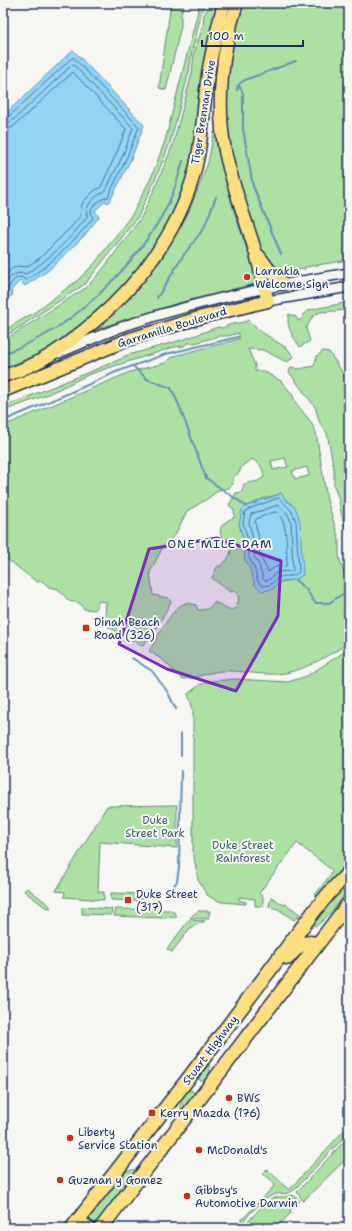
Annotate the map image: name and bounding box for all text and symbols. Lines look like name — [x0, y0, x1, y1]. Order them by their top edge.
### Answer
scale bar — [202, 22, 303, 48]
text: 100 m — [208, 28, 244, 44]
street label: Tiger Brennan Drive — [188, 59, 219, 166]
place label: Larrakia Welcome Sign — [255, 264, 329, 292]
marker: Larrakia Welcome Sign — [242, 272, 252, 282]
street label: Garramilla Boulevard — [116, 304, 229, 351]
district label: ONE MILE DAM — [168, 536, 272, 552]
place label: Dinah Beach Road (326) — [94, 615, 160, 643]
marker: Dinah Beach Road (326) — [81, 623, 91, 633]
park label: Duke Street Park — [125, 813, 185, 841]
park label: Duke Street Rainforest — [212, 838, 274, 866]
place label: Duke Street (317) — [136, 887, 198, 915]
marker: Duke Street (317) — [123, 895, 133, 905]
street label: Stuart Highway — [179, 1012, 242, 1088]
place label: BWS — [237, 1091, 260, 1106]
marker: BWS — [224, 1093, 234, 1103]
place label: Kerry Mazda (176) — [160, 1106, 260, 1121]
marker: Kerry Mazda (176) — [147, 1108, 157, 1118]
place label: Liberty Service Station — [78, 1125, 158, 1153]
marker: Liberty Service Station — [65, 1133, 75, 1143]
place label: McDonald's — [207, 1143, 267, 1158]
marker: McDonald's — [194, 1145, 204, 1155]
place label: Guzman y Gomez — [68, 1173, 163, 1188]
marker: Guzman y Gomez — [55, 1175, 65, 1185]
place label: Gibbsy's Automotive Darwin — [195, 1183, 298, 1211]
marker: Gibbsy's Automotive Darwin — [182, 1191, 192, 1201]

